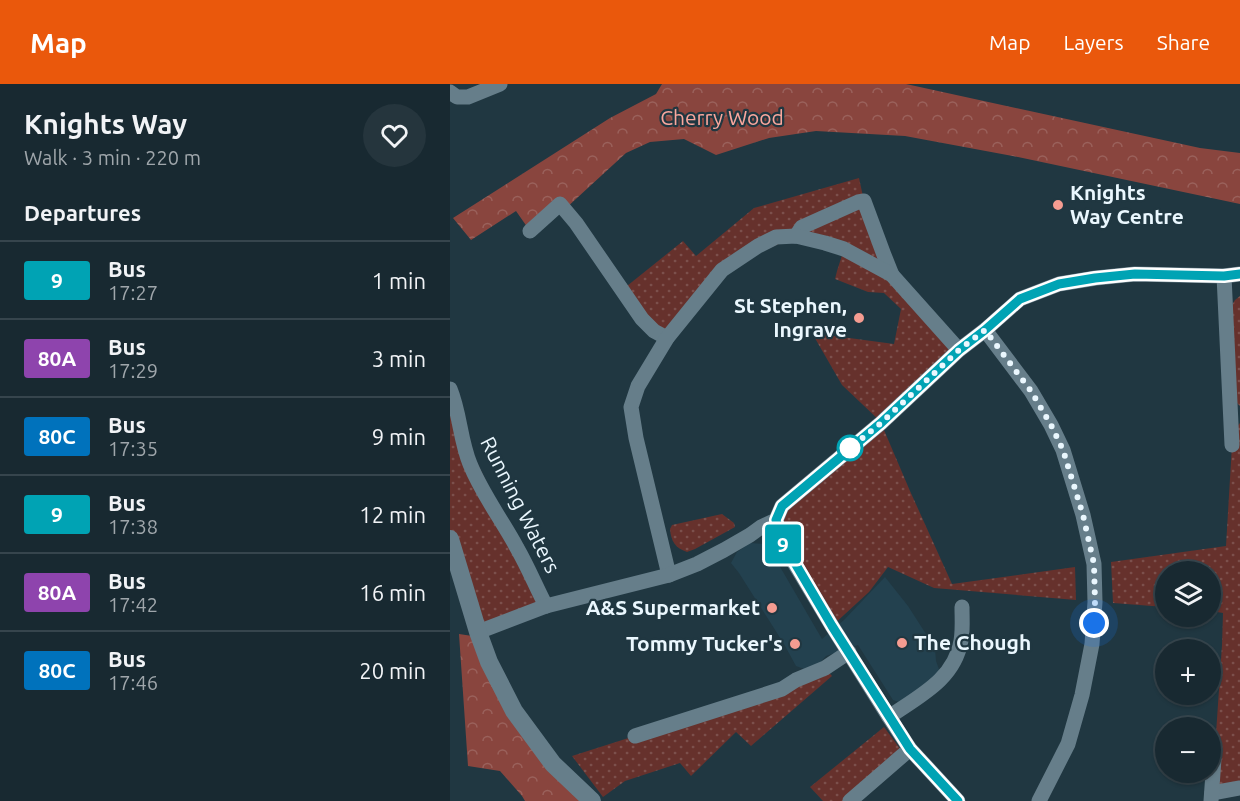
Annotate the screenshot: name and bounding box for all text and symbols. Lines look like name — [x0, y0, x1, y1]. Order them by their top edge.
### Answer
text: Map — [30, 27, 87, 58]
text: Map — [989, 30, 1030, 54]
text: Layers — [1063, 30, 1124, 54]
text: Share — [1157, 30, 1210, 54]
button: heart — [363, 104, 426, 167]
park label: Cherry Wood — [660, 105, 784, 129]
text: Knights Way — [24, 108, 187, 139]
text: Walk · 3 min · 220 m — [24, 146, 201, 169]
place label: Knights Way Centre — [1070, 180, 1184, 228]
marker: Knights Way Centre — [1051, 198, 1065, 212]
text: Departures — [24, 200, 141, 225]
text: Bus — [108, 256, 146, 281]
text: 9 — [51, 268, 63, 292]
text: 1 min — [372, 268, 426, 293]
text: 17:27 — [108, 281, 158, 304]
place label: St Stephen, Ingrave — [734, 293, 847, 341]
marker: St Stephen, Ingrave — [852, 311, 866, 325]
text: Bus — [108, 334, 146, 359]
text: 80A — [38, 346, 76, 370]
text: 3 min — [372, 346, 426, 371]
text: 17:29 — [108, 359, 158, 382]
text: Bus — [108, 412, 146, 437]
text: 80C — [38, 424, 76, 448]
text: 9 min — [372, 424, 426, 449]
street label: Running Waters — [476, 432, 566, 577]
unlabelled marker — [837, 435, 863, 461]
text: 17:35 — [108, 437, 158, 460]
text: Bus — [108, 490, 146, 515]
text: 9 — [51, 502, 63, 526]
text: 12 min — [359, 502, 426, 527]
text: 17:38 — [108, 515, 158, 538]
line badge: 9 — [764, 524, 802, 564]
text: 9 — [777, 532, 789, 556]
map controls — [1155, 561, 1221, 783]
button: layers — [1155, 561, 1221, 627]
text: Bus — [108, 568, 146, 593]
text: 80A — [38, 580, 76, 604]
text: 16 min — [359, 580, 426, 605]
text: 17:42 — [108, 593, 158, 616]
place label: A&S Supermarket — [586, 595, 760, 619]
marker: A&S Supermarket — [765, 601, 779, 615]
your location — [1079, 608, 1109, 638]
place label: The Chough — [914, 630, 1031, 654]
place label: Tommy Tucker's — [626, 631, 783, 655]
marker: The Chough — [895, 636, 909, 650]
marker: Tommy Tucker's — [788, 637, 802, 651]
button: + — [1155, 639, 1221, 705]
text: Bus — [108, 646, 146, 671]
text: 80C — [38, 658, 76, 682]
text: 20 min — [359, 658, 426, 683]
text: 17:46 — [108, 671, 158, 694]
button: − — [1155, 717, 1221, 783]

